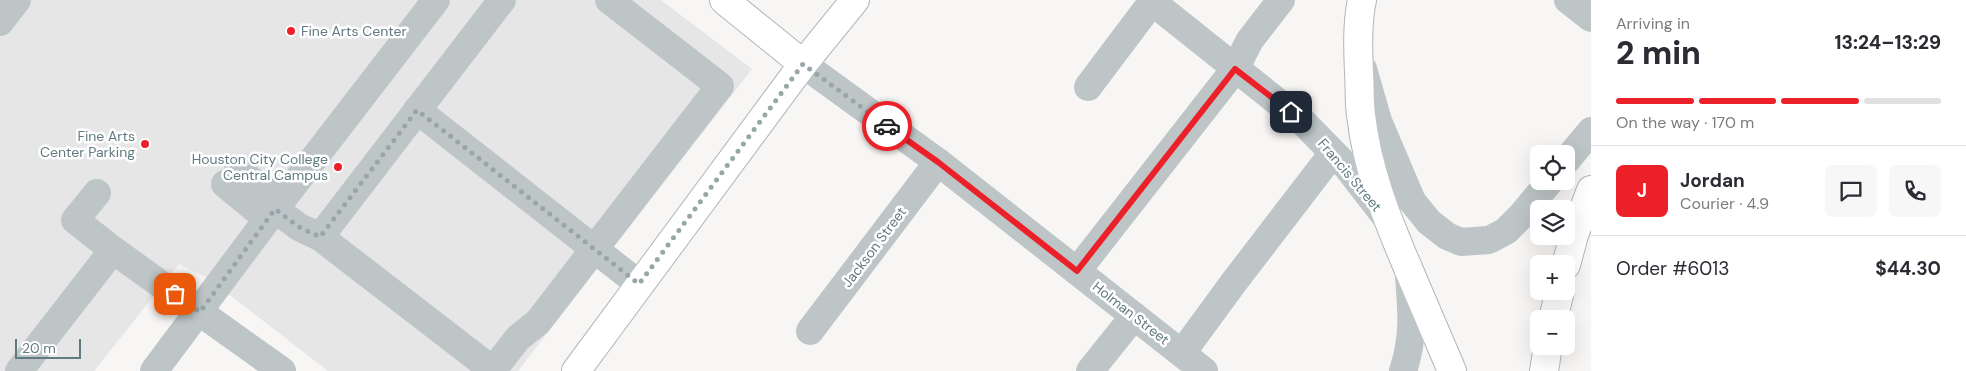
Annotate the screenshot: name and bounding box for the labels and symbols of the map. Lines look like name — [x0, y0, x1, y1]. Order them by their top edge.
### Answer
place label: Fine Arts Center — [301, 22, 407, 40]
marker: Fine Arts Center — [285, 25, 297, 37]
pin — [1270, 91, 1312, 133]
courier — [862, 101, 912, 151]
place label: Fine Arts Center Parking — [40, 127, 135, 161]
street label: Francis Street — [1314, 135, 1386, 215]
marker: Fine Arts Center Parking — [139, 138, 151, 150]
place label: Houston City College Central Campus — [192, 150, 328, 184]
marker: Houston City College Central Campus — [332, 161, 344, 173]
street label: Jackson Street — [838, 203, 910, 291]
pin — [154, 273, 196, 315]
street label: Holman Street — [1089, 277, 1173, 349]
scale bar — [15, 336, 81, 359]

